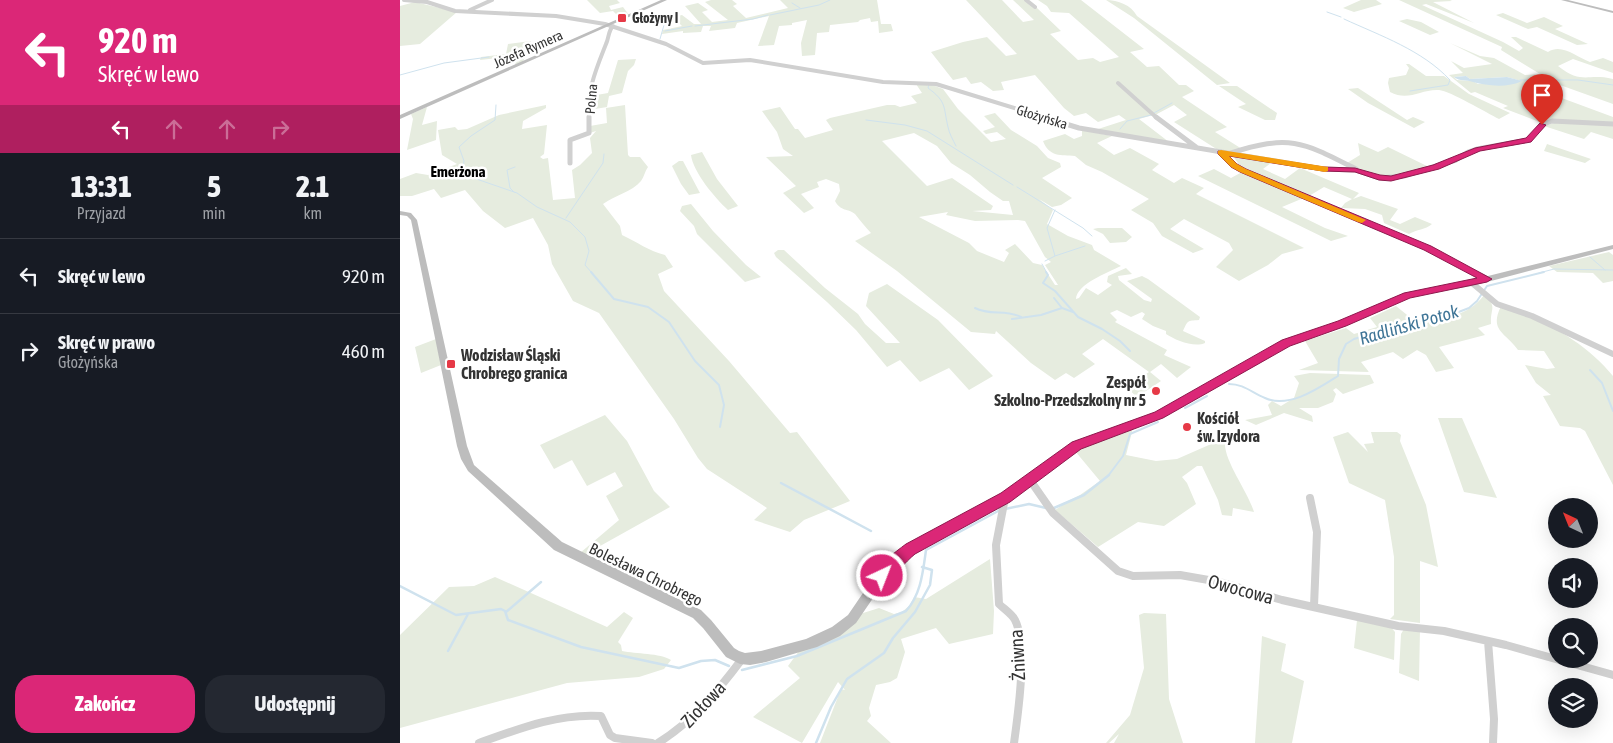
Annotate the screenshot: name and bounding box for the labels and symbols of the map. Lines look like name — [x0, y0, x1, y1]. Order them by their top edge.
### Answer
place label: Głożyny I — [632, 10, 678, 26]
marker: Głożyny I — [616, 12, 628, 24]
street label: Józefa Rymera — [491, 27, 565, 71]
pin — [1521, 74, 1563, 125]
street label: Polna — [582, 83, 600, 115]
street label: Głożyńska — [1014, 102, 1070, 132]
district label: Emerżona — [431, 163, 486, 180]
water label: Radliński Potok — [1357, 300, 1462, 349]
place label: Wodzisław Śląski Chrobrego granica — [460, 345, 568, 382]
marker: Wodzisław Śląski Chrobrego granica — [445, 358, 457, 370]
place label: Zespół Szkolno-Przedszkolny nr 5 — [994, 373, 1147, 409]
marker: Zespół Szkolno-Przedszkolny nr 5 — [1150, 385, 1162, 397]
place label: Kościół św. Izydora — [1197, 409, 1260, 445]
marker: Kościół św. Izydora — [1181, 421, 1193, 433]
north arrow — [1548, 498, 1598, 548]
street label: Bolesława Chrobrego — [586, 539, 706, 610]
position arrow — [855, 549, 907, 601]
street label: Owocowa — [1206, 570, 1276, 608]
street label: Żniwna — [1005, 629, 1029, 681]
street label: Ziołowa — [676, 676, 730, 732]

